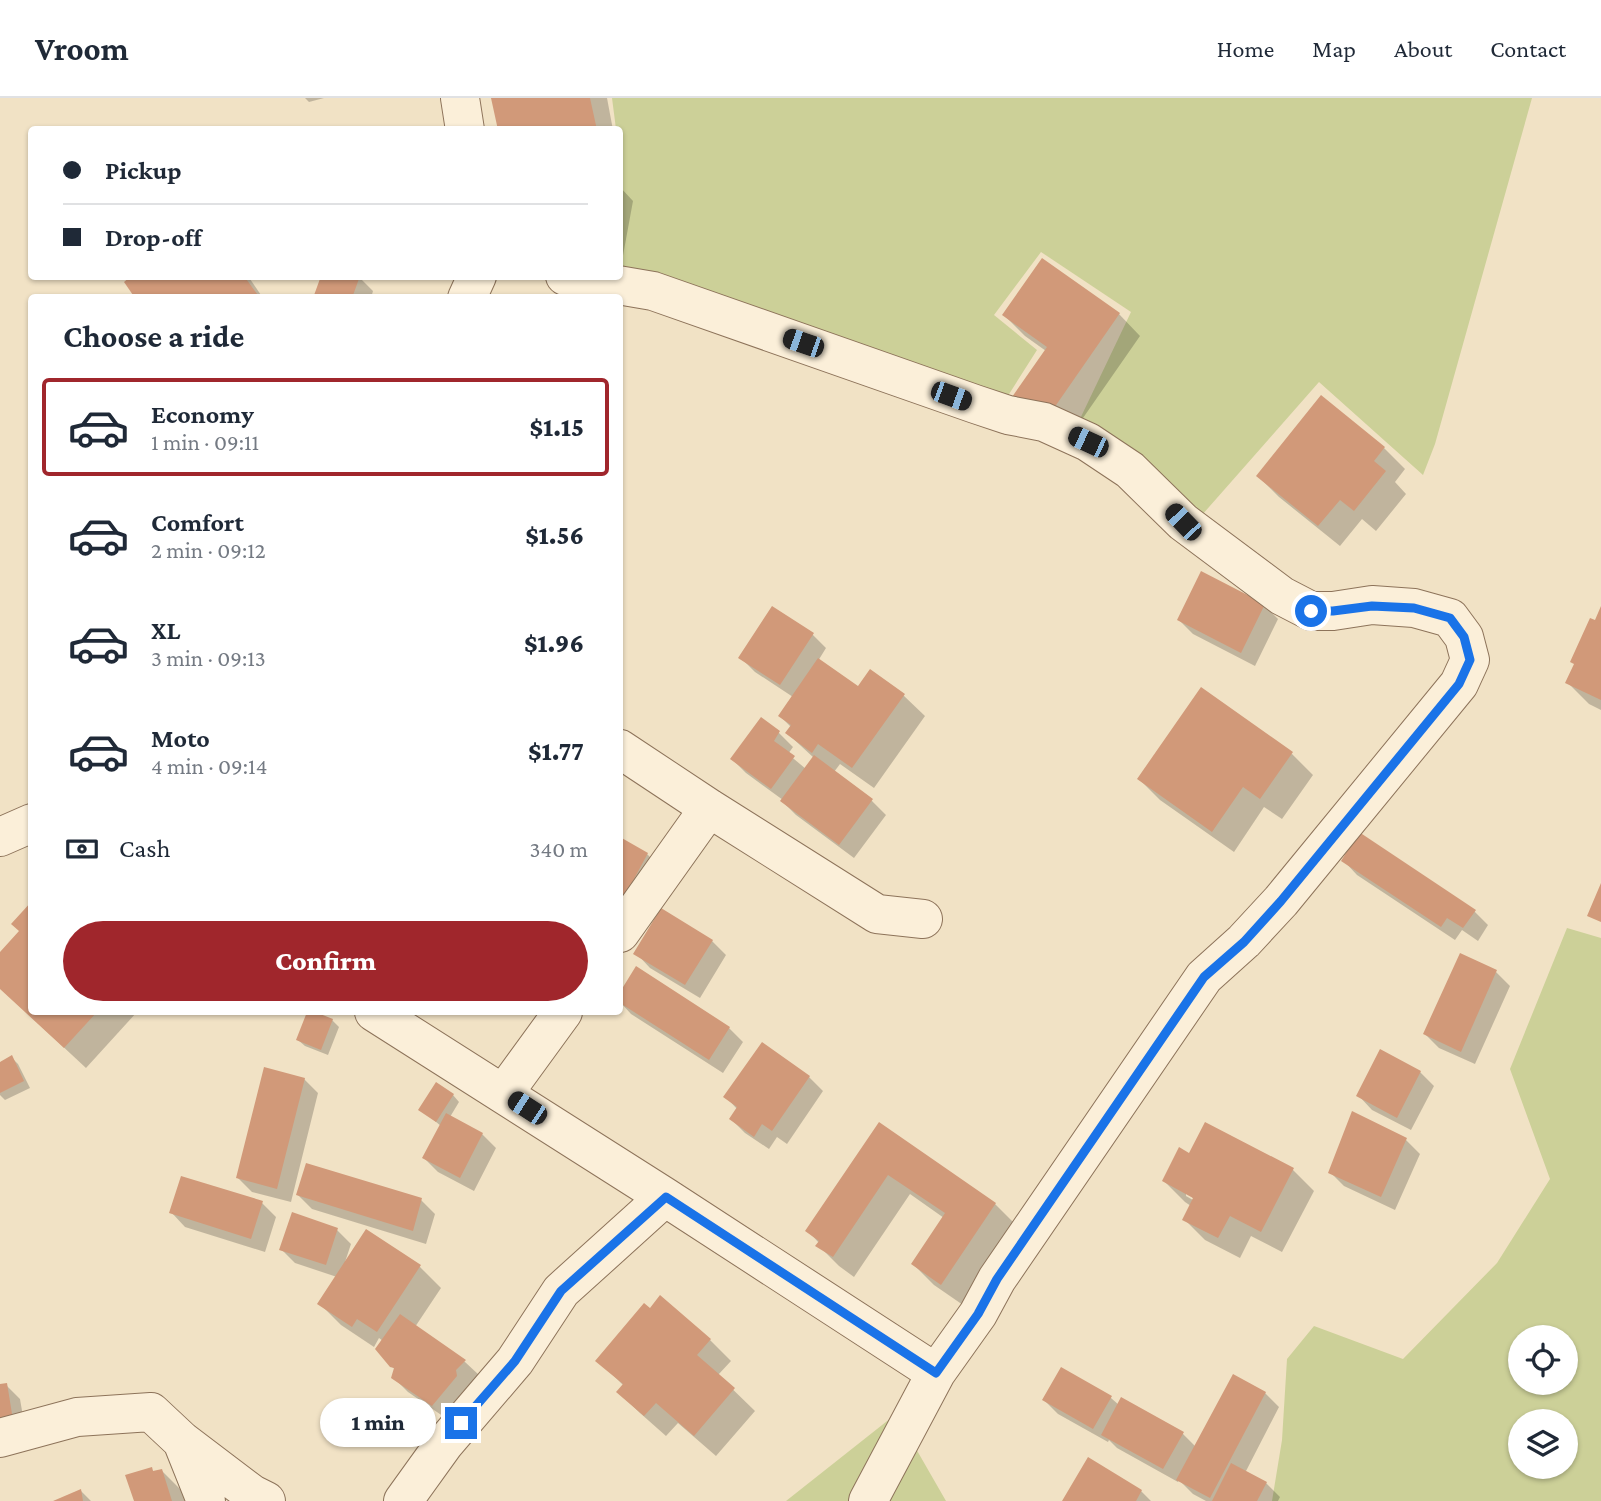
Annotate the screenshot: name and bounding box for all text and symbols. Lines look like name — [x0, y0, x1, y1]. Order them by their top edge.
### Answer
text: Vroom — [35, 30, 129, 67]
text: Home — [1217, 35, 1274, 62]
text: Map — [1312, 35, 1356, 62]
text: About — [1394, 35, 1452, 62]
text: Contact — [1490, 35, 1566, 62]
text: Pickup — [105, 156, 182, 185]
text: Drop-off — [105, 223, 202, 252]
text: Choose a ride — [63, 318, 244, 354]
car — [780, 326, 827, 360]
car — [928, 379, 975, 413]
icon: car — [67, 396, 130, 459]
text: Economy — [151, 400, 254, 429]
text: $1.15 — [530, 413, 584, 442]
car — [1065, 424, 1112, 460]
text: 1 min · 09:11 — [151, 429, 259, 455]
car — [1161, 500, 1206, 544]
icon: car — [67, 504, 130, 567]
text: Comfort — [151, 508, 244, 537]
text: $1.56 — [525, 521, 584, 550]
text: 2 min · 09:12 — [151, 537, 266, 563]
route start — [1295, 595, 1327, 627]
icon: car — [67, 612, 130, 675]
text: XL — [151, 616, 180, 645]
text: $1.96 — [524, 629, 584, 658]
text: 3 min · 09:13 — [151, 645, 266, 671]
icon: car — [67, 720, 130, 783]
text: Moto — [151, 724, 210, 753]
text: $1.77 — [528, 737, 584, 766]
text: 4 min · 09:14 — [151, 753, 267, 779]
icon: cash — [63, 830, 101, 868]
text: Cash — [119, 834, 170, 863]
text: 340 m — [530, 836, 588, 862]
button: Confirm — [63, 921, 588, 1001]
car — [504, 1088, 551, 1128]
map controls — [1508, 1325, 1578, 1479]
button: locate — [1508, 1325, 1578, 1395]
callout: 1 min — [321, 1398, 436, 1448]
route end — [445, 1407, 477, 1439]
text: 1 min — [351, 1409, 405, 1435]
button: layers — [1508, 1409, 1578, 1479]

